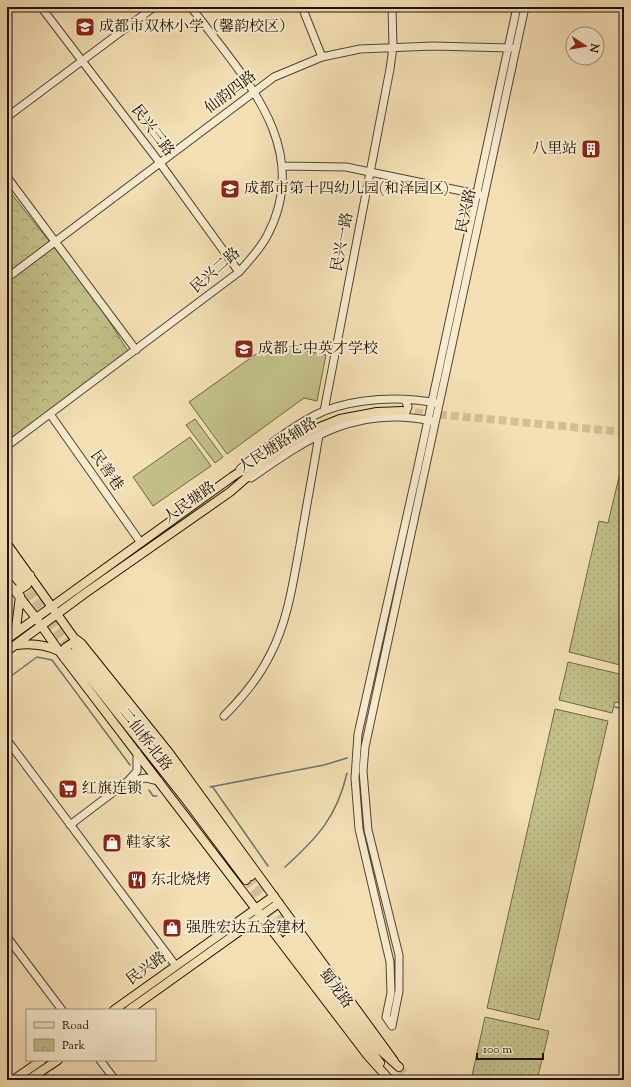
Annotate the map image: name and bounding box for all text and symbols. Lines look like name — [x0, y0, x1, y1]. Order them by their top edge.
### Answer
school or university icon: 成都市双林小学（馨韵校区） — [74, 16, 96, 38]
place label: 成都市双林小学（馨韵校区） — [99, 17, 294, 38]
north arrow — [565, 26, 605, 66]
text: N — [585, 41, 603, 54]
street label: 仙韵四路 — [201, 67, 261, 119]
street label: 民兴三路 — [126, 101, 178, 161]
building icon: 八里站 — [580, 138, 602, 160]
place label: 八里站 — [532, 139, 577, 160]
school or university icon: 成都市第十四幼儿园(和泽园区) — [219, 178, 241, 200]
place label: 成都市第十四幼儿园(和泽园区) — [244, 179, 449, 200]
street label: 民兴路 — [452, 187, 482, 235]
street label: 民兴一路 — [327, 211, 359, 273]
street label: 民兴二路 — [186, 243, 246, 299]
school or university icon: 成都七中英才学校 — [233, 338, 255, 360]
place label: 成都七中英才学校 — [258, 339, 378, 360]
street label: 人民塘路辅路 — [234, 413, 322, 479]
street label: 民善巷 — [84, 447, 128, 495]
street label: 人民塘路 — [159, 477, 221, 529]
street label: 二仙桥北路 — [114, 704, 176, 776]
supermarket icon: 红旗连锁 — [57, 778, 79, 800]
place label: 红旗连锁 — [82, 779, 142, 800]
shop icon: 鞋家家 — [101, 832, 123, 854]
place label: 鞋家家 — [126, 833, 171, 854]
restaurant icon: 东北烧烤 — [126, 869, 148, 891]
place label: 东北烧烤 — [151, 870, 211, 891]
shop icon: 强胜宏达五金建材 — [161, 917, 183, 939]
place label: 强胜宏达五金建材 — [186, 918, 306, 939]
street label: 民兴路 — [123, 947, 171, 991]
street label: 蜀龙路 — [313, 965, 357, 1013]
legend — [26, 1009, 156, 1061]
text: Road — [62, 1017, 89, 1035]
scale bar — [477, 1035, 543, 1061]
text: Park — [62, 1037, 85, 1055]
text: 100 m — [483, 1041, 512, 1059]

